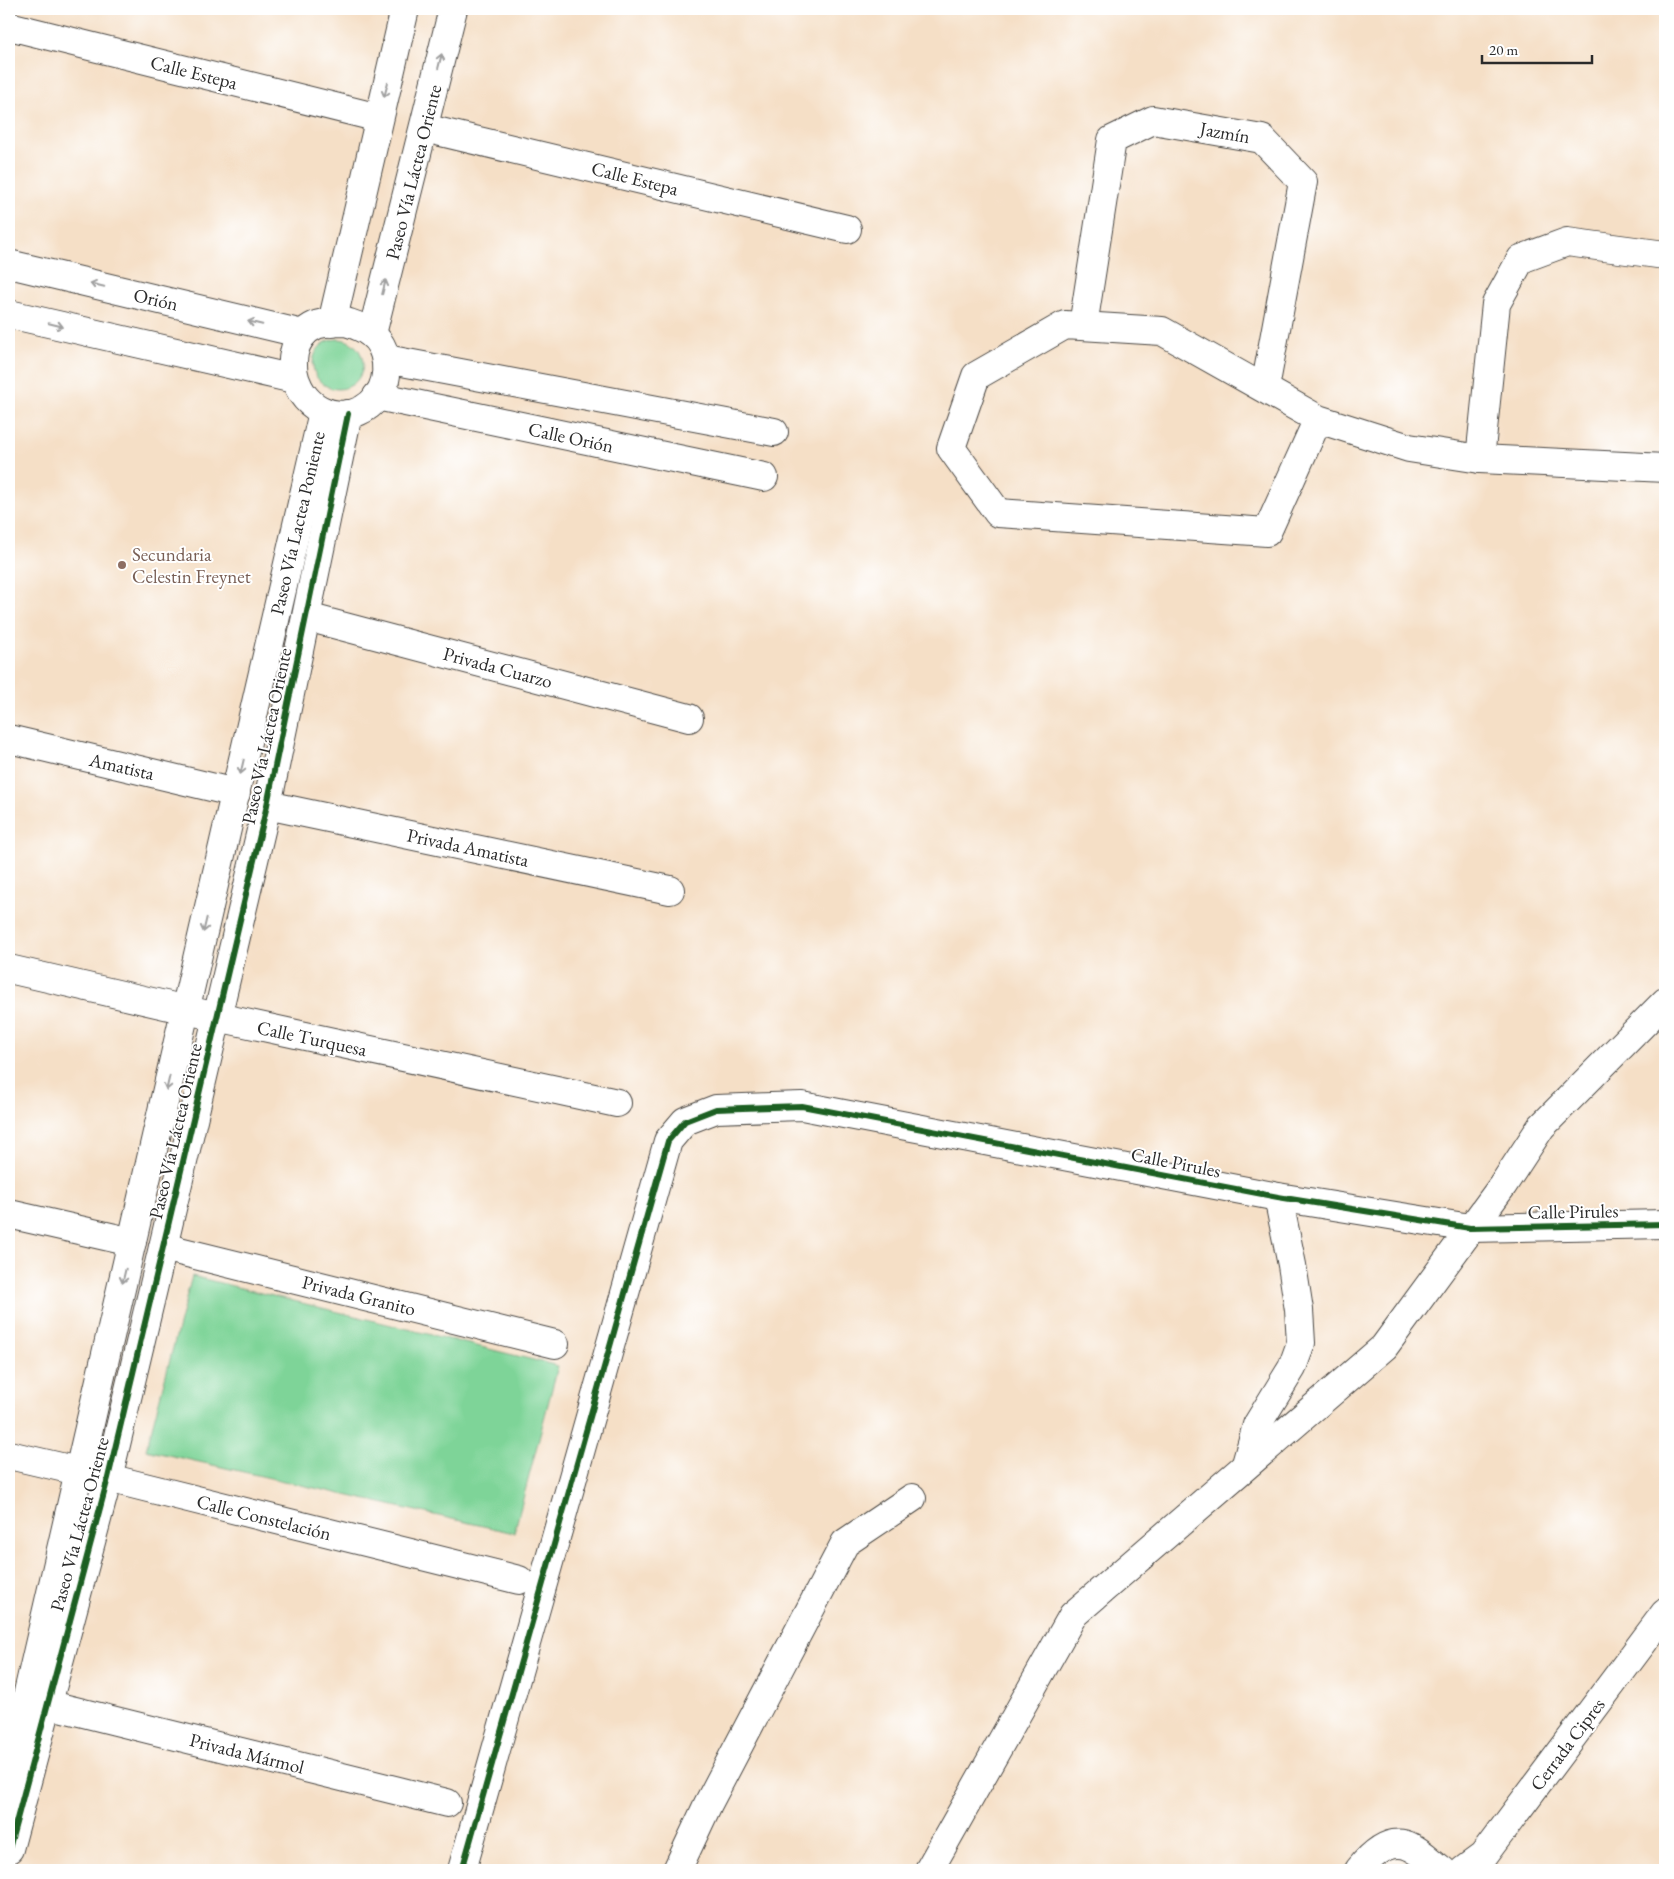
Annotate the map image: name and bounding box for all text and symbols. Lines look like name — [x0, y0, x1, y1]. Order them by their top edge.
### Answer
scale bar — [1482, 32, 1592, 64]
text: 20 m — [1489, 40, 1518, 59]
street label: Calle Estepa — [148, 50, 240, 95]
one-way arrow — [436, 54, 445, 70]
street label: Paseo Vía Láctea Oriente — [380, 82, 447, 262]
one-way arrow — [381, 82, 390, 98]
street label: Jazmín — [1196, 115, 1252, 149]
street label: Calle Estepa — [589, 156, 681, 201]
one-way arrow — [380, 279, 389, 295]
one-way arrow — [90, 280, 106, 289]
street label: Orión — [131, 282, 181, 317]
one-way arrow — [248, 318, 264, 327]
one-way arrow — [48, 321, 64, 330]
street label: Calle Orión — [526, 416, 616, 459]
street label: Paseo Vía Lactea Poniente — [264, 429, 331, 617]
place label: Secundaria Celestin Freynet — [132, 542, 251, 589]
marker: Secundaria Celestin Freynet — [116, 559, 128, 571]
street label: Privada Cuarzo — [440, 641, 555, 694]
street label: Paseo Vía Láctea Oriente — [236, 646, 297, 827]
street label: Amatista — [86, 747, 157, 786]
one-way arrow — [237, 758, 246, 774]
street label: Privada Amatista — [405, 822, 532, 873]
one-way arrow — [200, 916, 209, 932]
street label: Calle Turquesa — [255, 1015, 369, 1062]
street label: Paseo Vía Láctea Oriente — [143, 1041, 208, 1221]
one-way arrow — [163, 1075, 172, 1091]
street label: Calle Pirules — [1129, 1142, 1223, 1183]
street label: Calle Pirules — [1527, 1198, 1619, 1225]
one-way arrow — [119, 1267, 128, 1283]
street label: Privada Granito — [300, 1269, 418, 1322]
street label: Paseo Vía Láctea Oriente — [44, 1434, 115, 1614]
street label: Calle Constelación — [194, 1489, 334, 1546]
street label: Cerrada Cipres — [1524, 1693, 1611, 1796]
street label: Privada Mármol — [187, 1727, 307, 1780]

